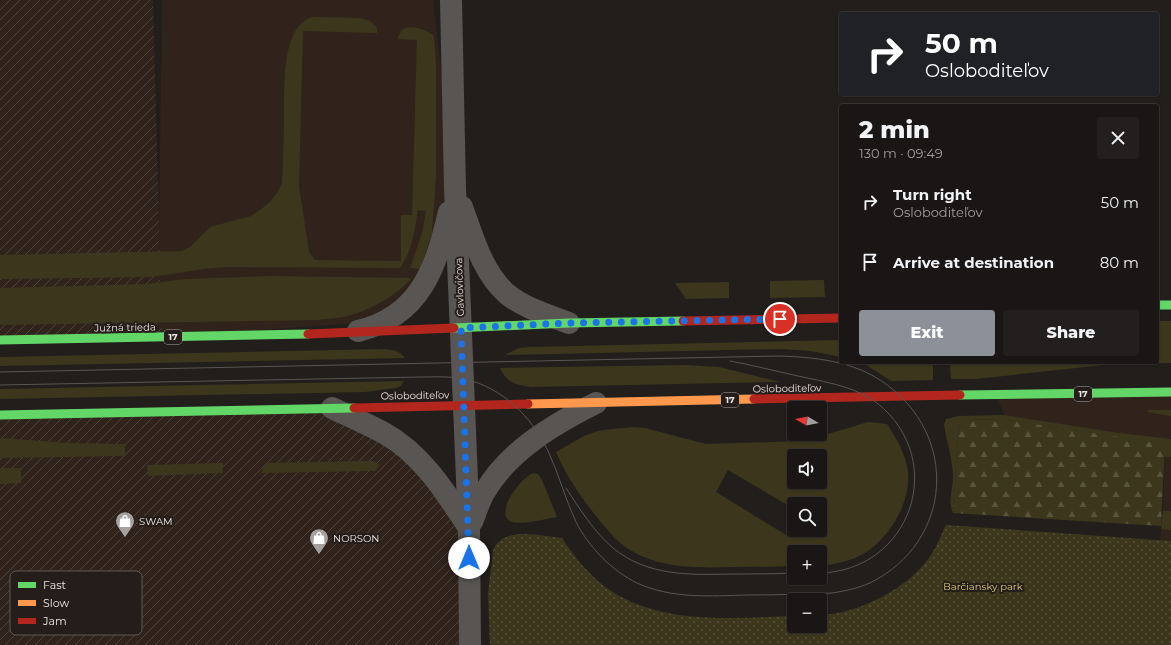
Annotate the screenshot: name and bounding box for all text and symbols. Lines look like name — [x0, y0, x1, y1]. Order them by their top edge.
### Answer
text: 50 m — [925, 26, 998, 60]
icon: right — [859, 28, 911, 80]
text: Osloboditeľov — [925, 60, 1049, 82]
text: 2 min — [859, 115, 930, 144]
button: close — [1097, 117, 1139, 159]
text: 130 m · 09:49 — [859, 145, 943, 161]
text: Turn right — [893, 185, 972, 204]
icon: right — [859, 191, 881, 213]
text: 50 m — [1101, 193, 1139, 212]
text: Osloboditeľov — [893, 204, 982, 220]
icon: arrive — [859, 251, 881, 273]
text: Arrive at destination — [893, 253, 1054, 272]
text: 80 m — [1100, 253, 1139, 272]
street label: Gavlovičova — [452, 257, 467, 317]
pin — [763, 302, 797, 336]
icon: arrive — [769, 308, 791, 330]
button: Exit — [859, 310, 995, 356]
button: Share — [1003, 310, 1139, 356]
street label: Južná trieda — [93, 320, 156, 335]
road number: 17 — [164, 330, 182, 344]
street label: Osloboditeľov — [752, 381, 822, 396]
road number: 17 — [1074, 387, 1092, 401]
street label: Osloboditeľov — [380, 388, 450, 403]
road number: 17 — [721, 393, 739, 407]
north arrow — [787, 401, 827, 441]
map controls — [787, 401, 827, 633]
button: sound — [787, 449, 827, 489]
button: search — [787, 497, 827, 537]
shop icon: SWAM — [114, 510, 136, 538]
place label: SWAM — [139, 515, 173, 528]
shop icon: NORSON — [308, 527, 330, 555]
place label: NORSON — [333, 532, 379, 545]
position arrow — [448, 537, 490, 579]
button: + — [787, 545, 827, 585]
legend — [10, 571, 142, 635]
text: Fast — [43, 578, 67, 592]
park label: Barčiansky park — [943, 580, 1023, 593]
button: − — [787, 593, 827, 633]
text: Slow — [43, 596, 69, 610]
text: Jam — [42, 614, 67, 628]

